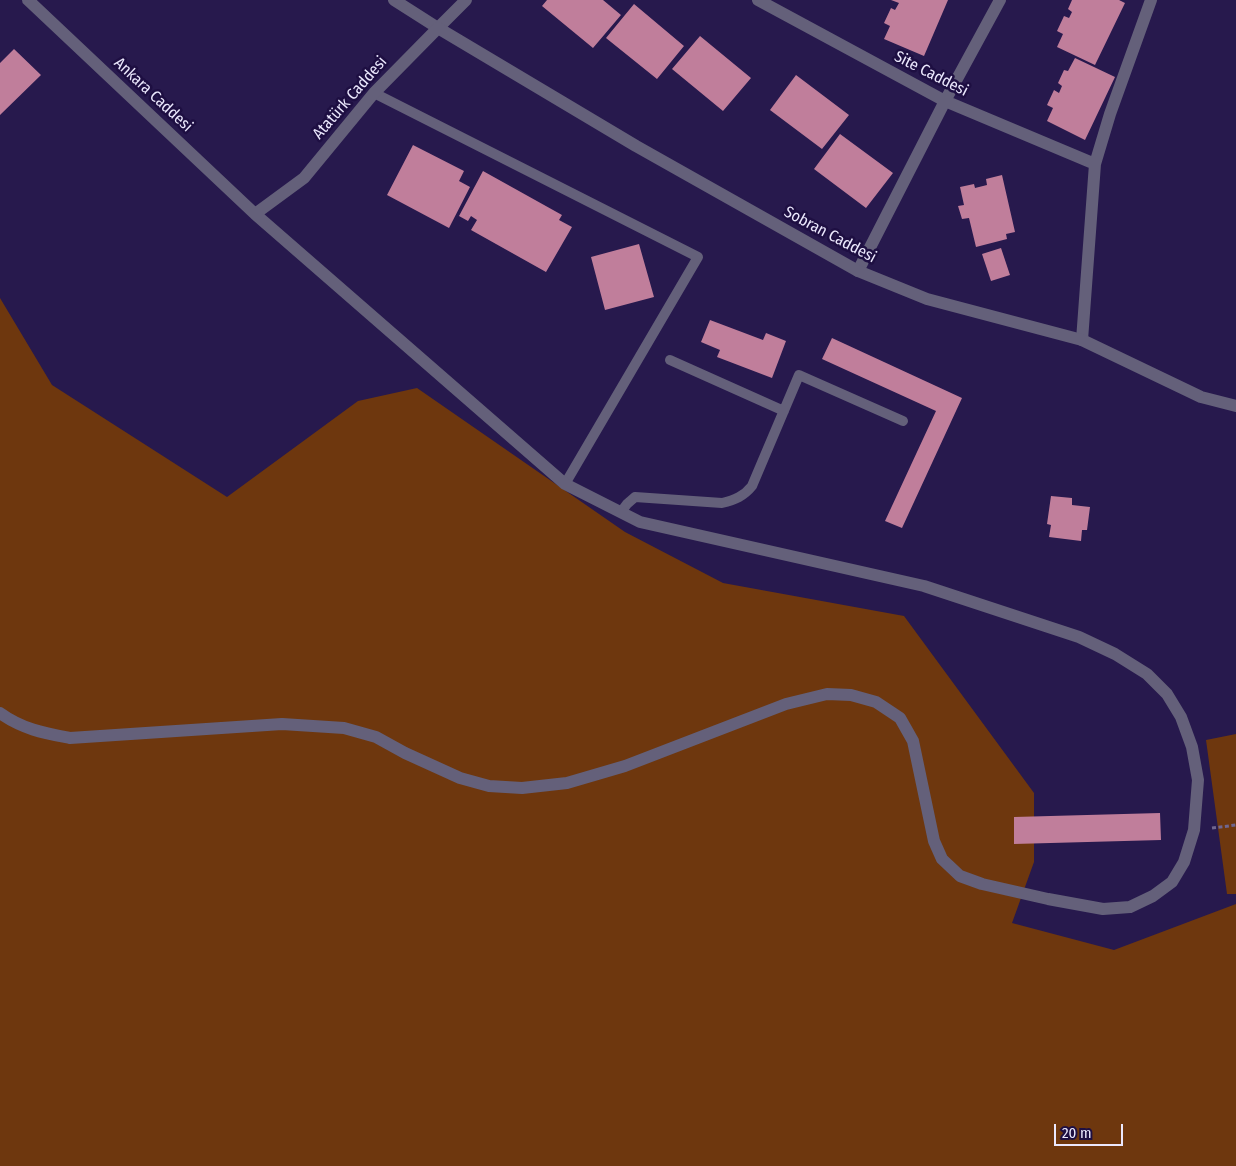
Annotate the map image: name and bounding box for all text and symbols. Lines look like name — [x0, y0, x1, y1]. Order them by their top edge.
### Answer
street label: Site Caddesi — [891, 47, 971, 101]
street label: Atatürk Caddesi — [309, 53, 391, 143]
street label: Ankara Caddesi — [110, 54, 196, 136]
street label: Sobran Caddesi — [781, 203, 879, 267]
scale bar — [1056, 1114, 1125, 1146]
text: 20 m — [1062, 1124, 1092, 1142]

